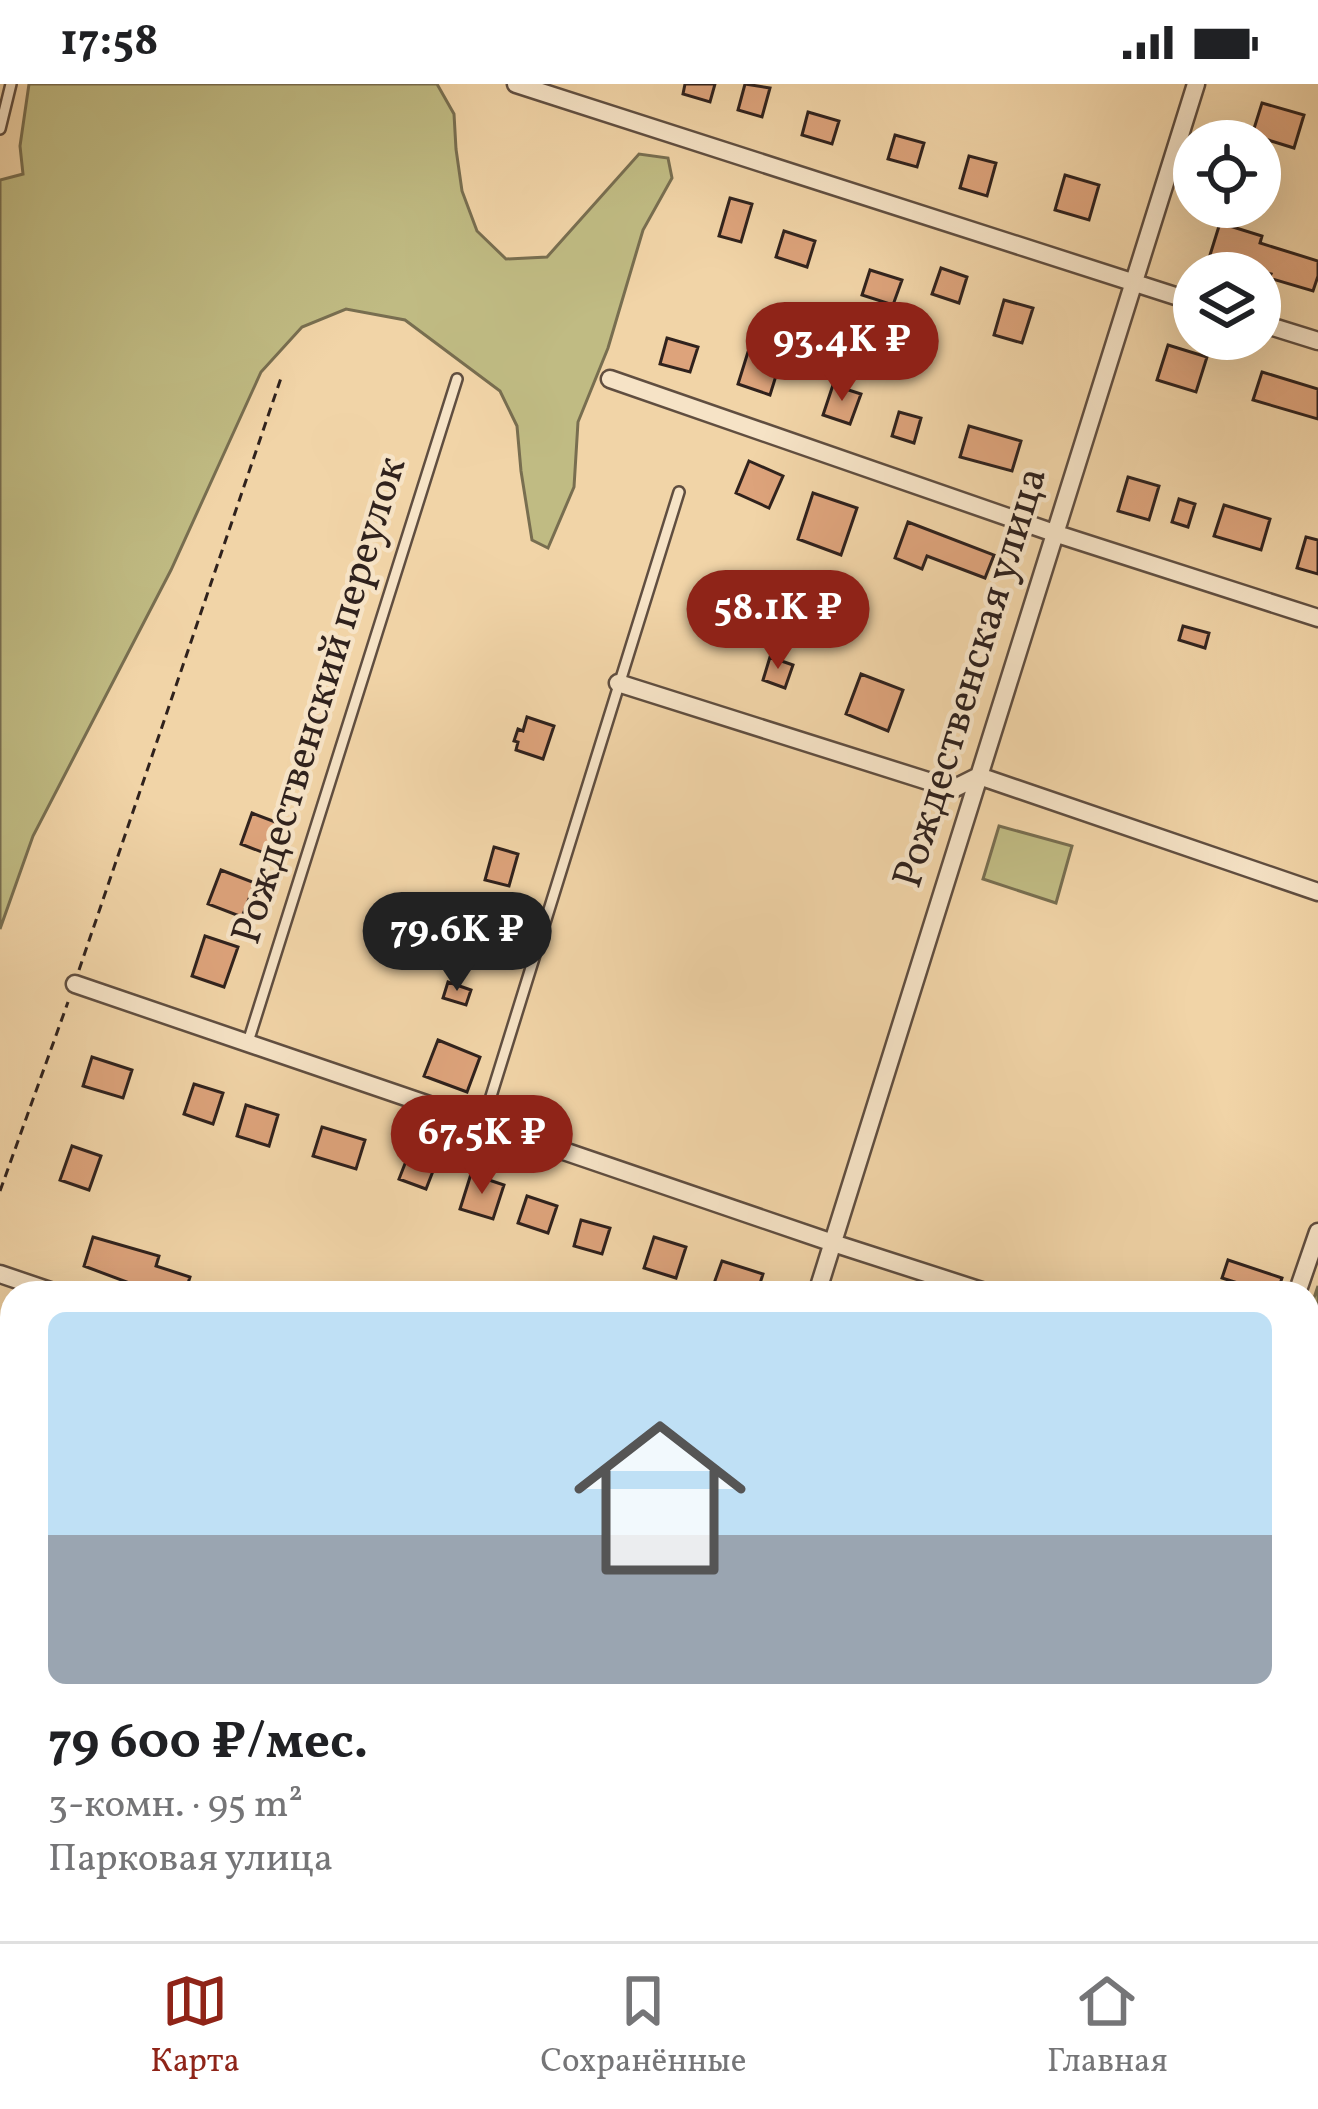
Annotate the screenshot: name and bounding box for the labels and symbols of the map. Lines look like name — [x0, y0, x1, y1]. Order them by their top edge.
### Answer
pin: 93.4K ₽ — [731, 302, 953, 404]
street label: Рождественский переулок — [219, 450, 423, 952]
street label: Рождественская улица — [880, 460, 1064, 896]
pin: 58.1K ₽ — [667, 570, 889, 672]
pin: 79.6K ₽ — [346, 892, 568, 994]
pin: 67.5K ₽ — [371, 1095, 593, 1197]

